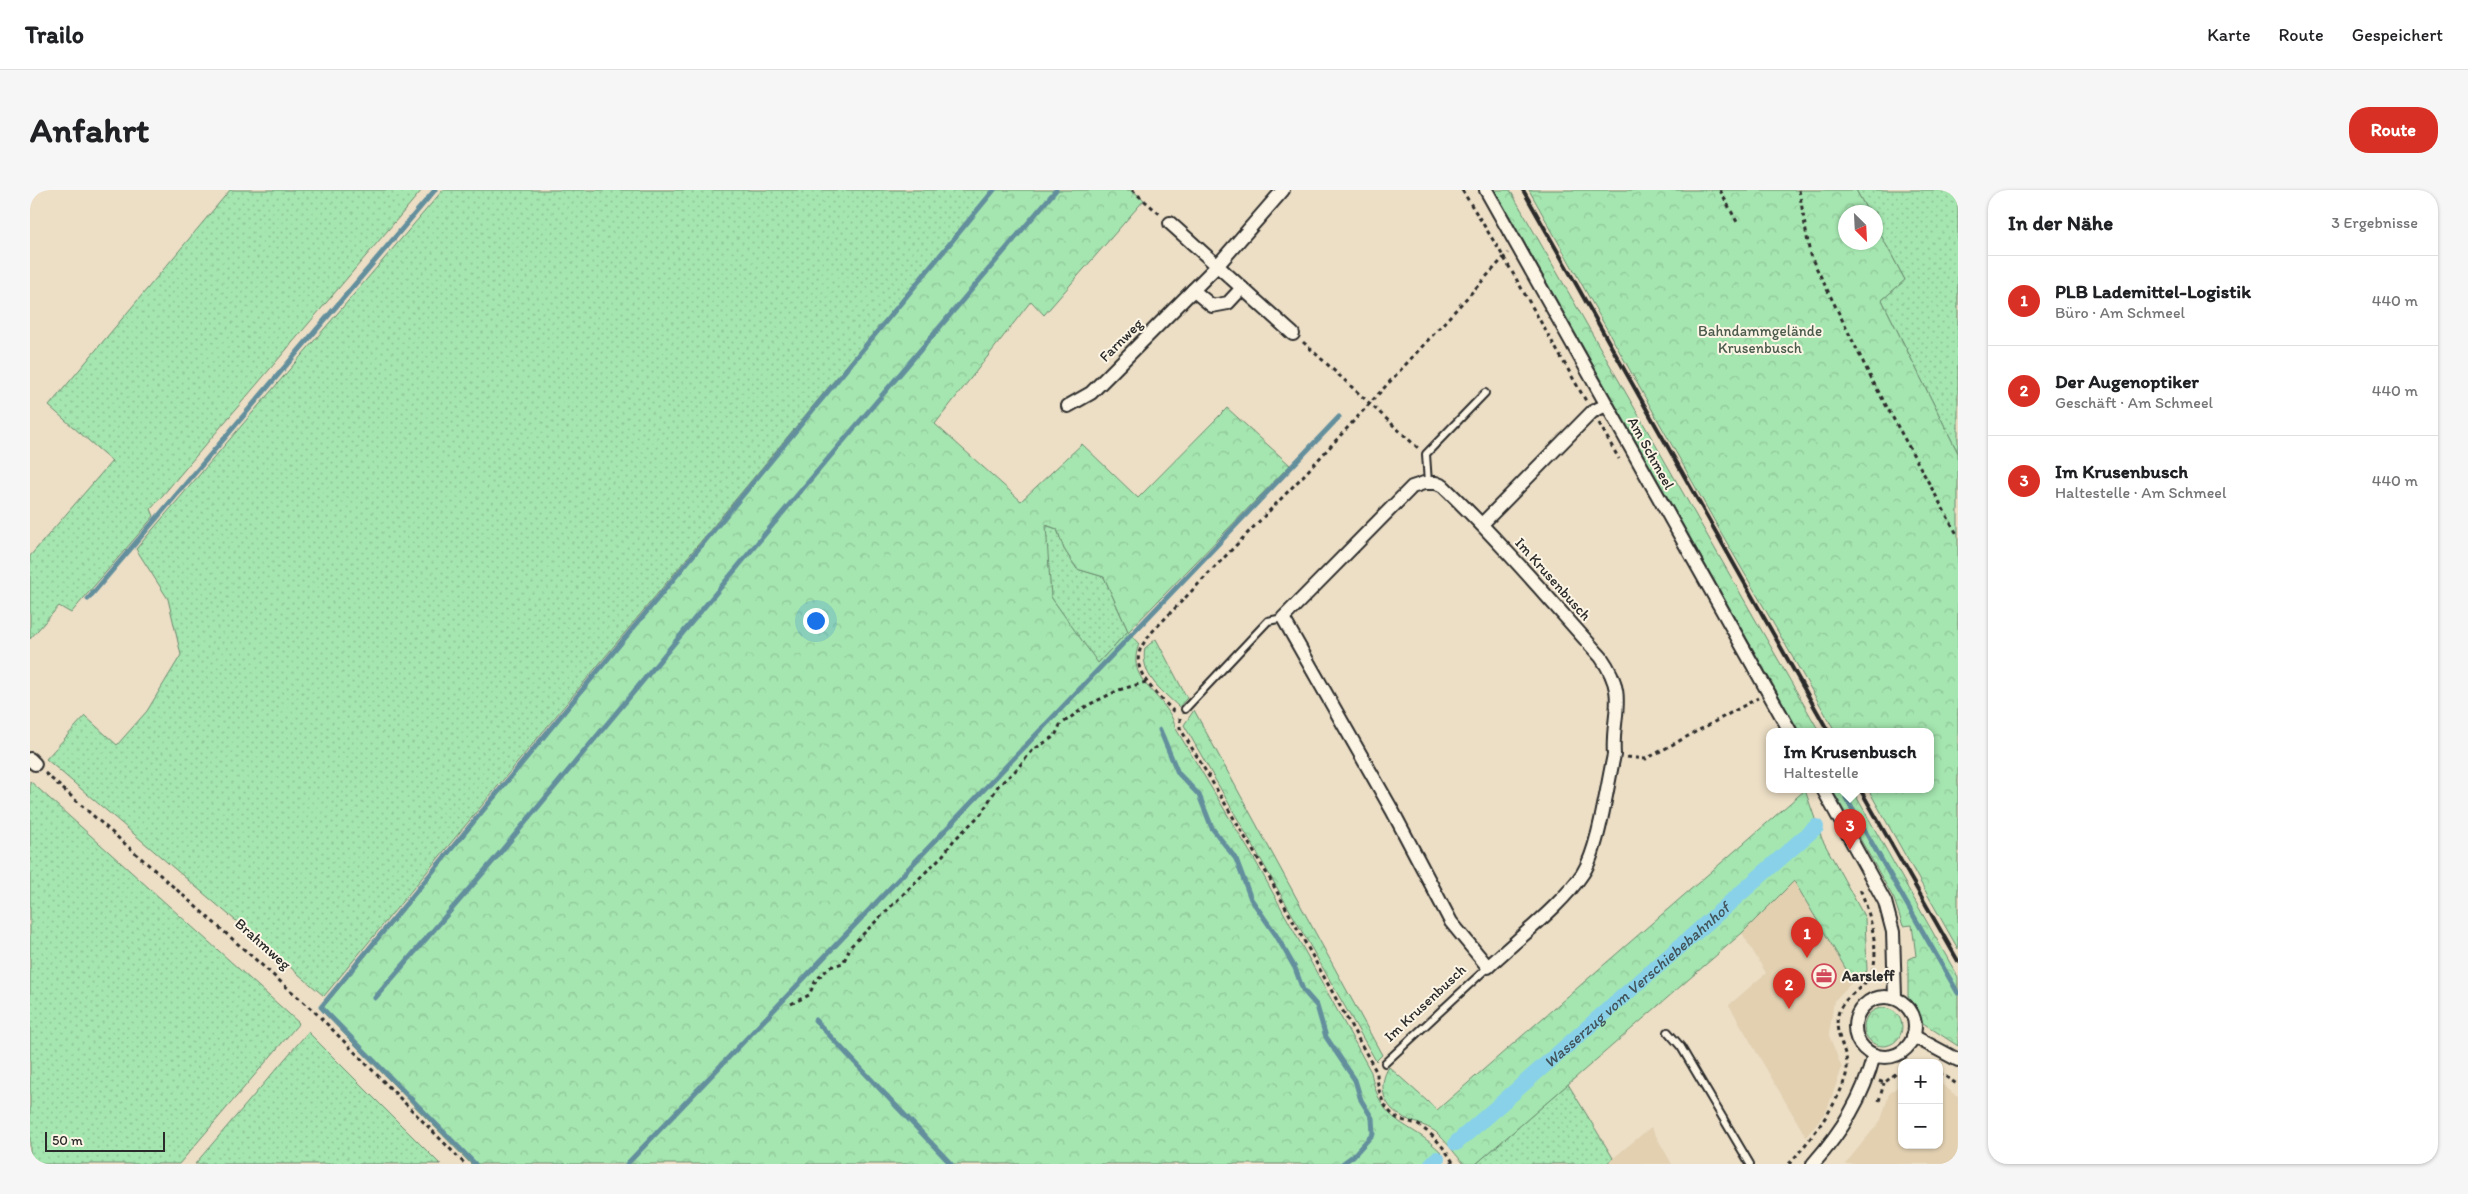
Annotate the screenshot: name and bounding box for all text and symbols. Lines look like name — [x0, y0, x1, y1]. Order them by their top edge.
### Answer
text: Trailo — [25, 20, 84, 49]
text: Karte — [2207, 24, 2250, 46]
text: Route — [2278, 24, 2324, 46]
text: Gespeichert — [2352, 24, 2443, 46]
button: Route — [2349, 107, 2438, 153]
text: Anfahrt — [30, 109, 149, 151]
north arrow — [1838, 205, 1883, 250]
text: In der Nähe — [2008, 210, 2113, 235]
text: 3 Ergebnisse — [2331, 213, 2418, 232]
text: PLB Lademittel-Logistik — [2055, 280, 2251, 303]
text: 1 — [2020, 291, 2028, 310]
text: 440 m — [2372, 291, 2418, 310]
text: Büro · Am Schmeel — [2055, 303, 2185, 322]
street label: Farnweg — [1096, 314, 1147, 365]
park label: Bahndammgelände Krusenbusch — [1698, 322, 1822, 357]
text: Der Augenoptiker — [2055, 370, 2199, 393]
text: 2 — [2020, 381, 2028, 400]
text: 440 m — [2372, 381, 2418, 400]
text: Geschäft · Am Schmeel — [2055, 393, 2213, 412]
street label: Am Schmeel — [1624, 414, 1679, 493]
text: Im Krusenbusch — [2055, 460, 2188, 483]
text: 3 — [2020, 471, 2028, 490]
text: 440 m — [2372, 471, 2418, 490]
text: Haltestelle · Am Schmeel — [2055, 483, 2226, 502]
street label: Im Krusenbusch — [1511, 534, 1595, 624]
your location — [803, 608, 829, 634]
popup — [1766, 728, 1934, 793]
text: Im Krusenbusch — [1783, 740, 1917, 763]
text: Haltestelle — [1783, 763, 1859, 782]
pin: 3 — [1834, 809, 1866, 850]
water label: Wasserzug vom Verschiebebahnhof — [1540, 896, 1736, 1072]
street label: Brahmweg — [231, 914, 295, 974]
pin: 1 — [1791, 917, 1823, 958]
street label: Im Krusenbusch — [1380, 960, 1470, 1045]
office icon: Aarsleff — [1811, 963, 1837, 989]
place label: Aarsleff — [1841, 967, 1895, 985]
pin: 2 — [1773, 968, 1805, 1009]
map controls — [1898, 1059, 1943, 1149]
button: + — [1898, 1059, 1943, 1104]
button: − — [1898, 1104, 1943, 1149]
scale bar — [45, 1129, 165, 1152]
text: 50 m — [52, 1132, 83, 1149]

